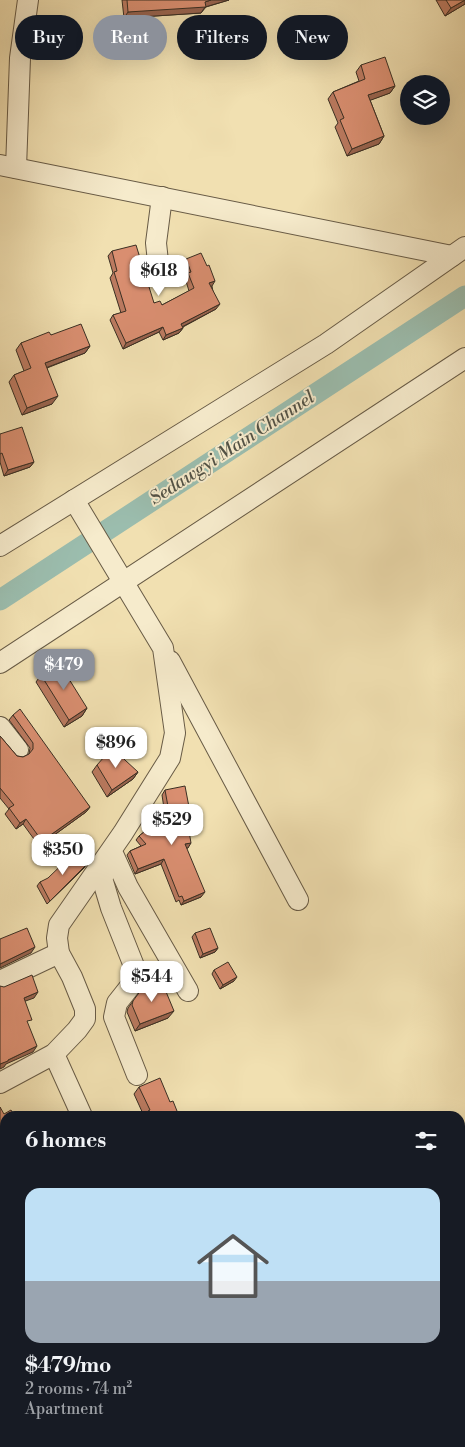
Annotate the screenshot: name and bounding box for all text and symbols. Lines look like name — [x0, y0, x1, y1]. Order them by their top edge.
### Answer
chip: Buy — [15, 15, 83, 60]
chip: Rent — [93, 15, 167, 60]
chip: Filters — [177, 15, 267, 60]
chip: New — [277, 15, 348, 60]
map controls — [400, 75, 450, 125]
button: layers — [400, 75, 450, 125]
pin: $618 — [129, 254, 189, 297]
text: $618 — [141, 261, 177, 281]
water label: Sedawgyi Main Channel — [145, 386, 319, 510]
pin: $479 — [34, 648, 94, 691]
text: $479 — [45, 655, 83, 675]
pin: $896 — [86, 726, 146, 769]
text: $896 — [96, 733, 136, 753]
pin: $529 — [142, 804, 202, 846]
text: $529 — [152, 810, 192, 830]
pin: $350 — [33, 834, 93, 876]
text: $350 — [43, 840, 83, 860]
pin: $544 — [122, 960, 182, 1003]
text: $544 — [131, 967, 173, 987]
icon: filters — [412, 1127, 440, 1155]
text: 6 homes — [25, 1128, 106, 1154]
icon: home — [188, 1221, 278, 1311]
text: $479/mo — [25, 1353, 111, 1379]
text: 2 rooms · 74 m² — [25, 1379, 132, 1399]
text: Apartment — [25, 1399, 104, 1419]

